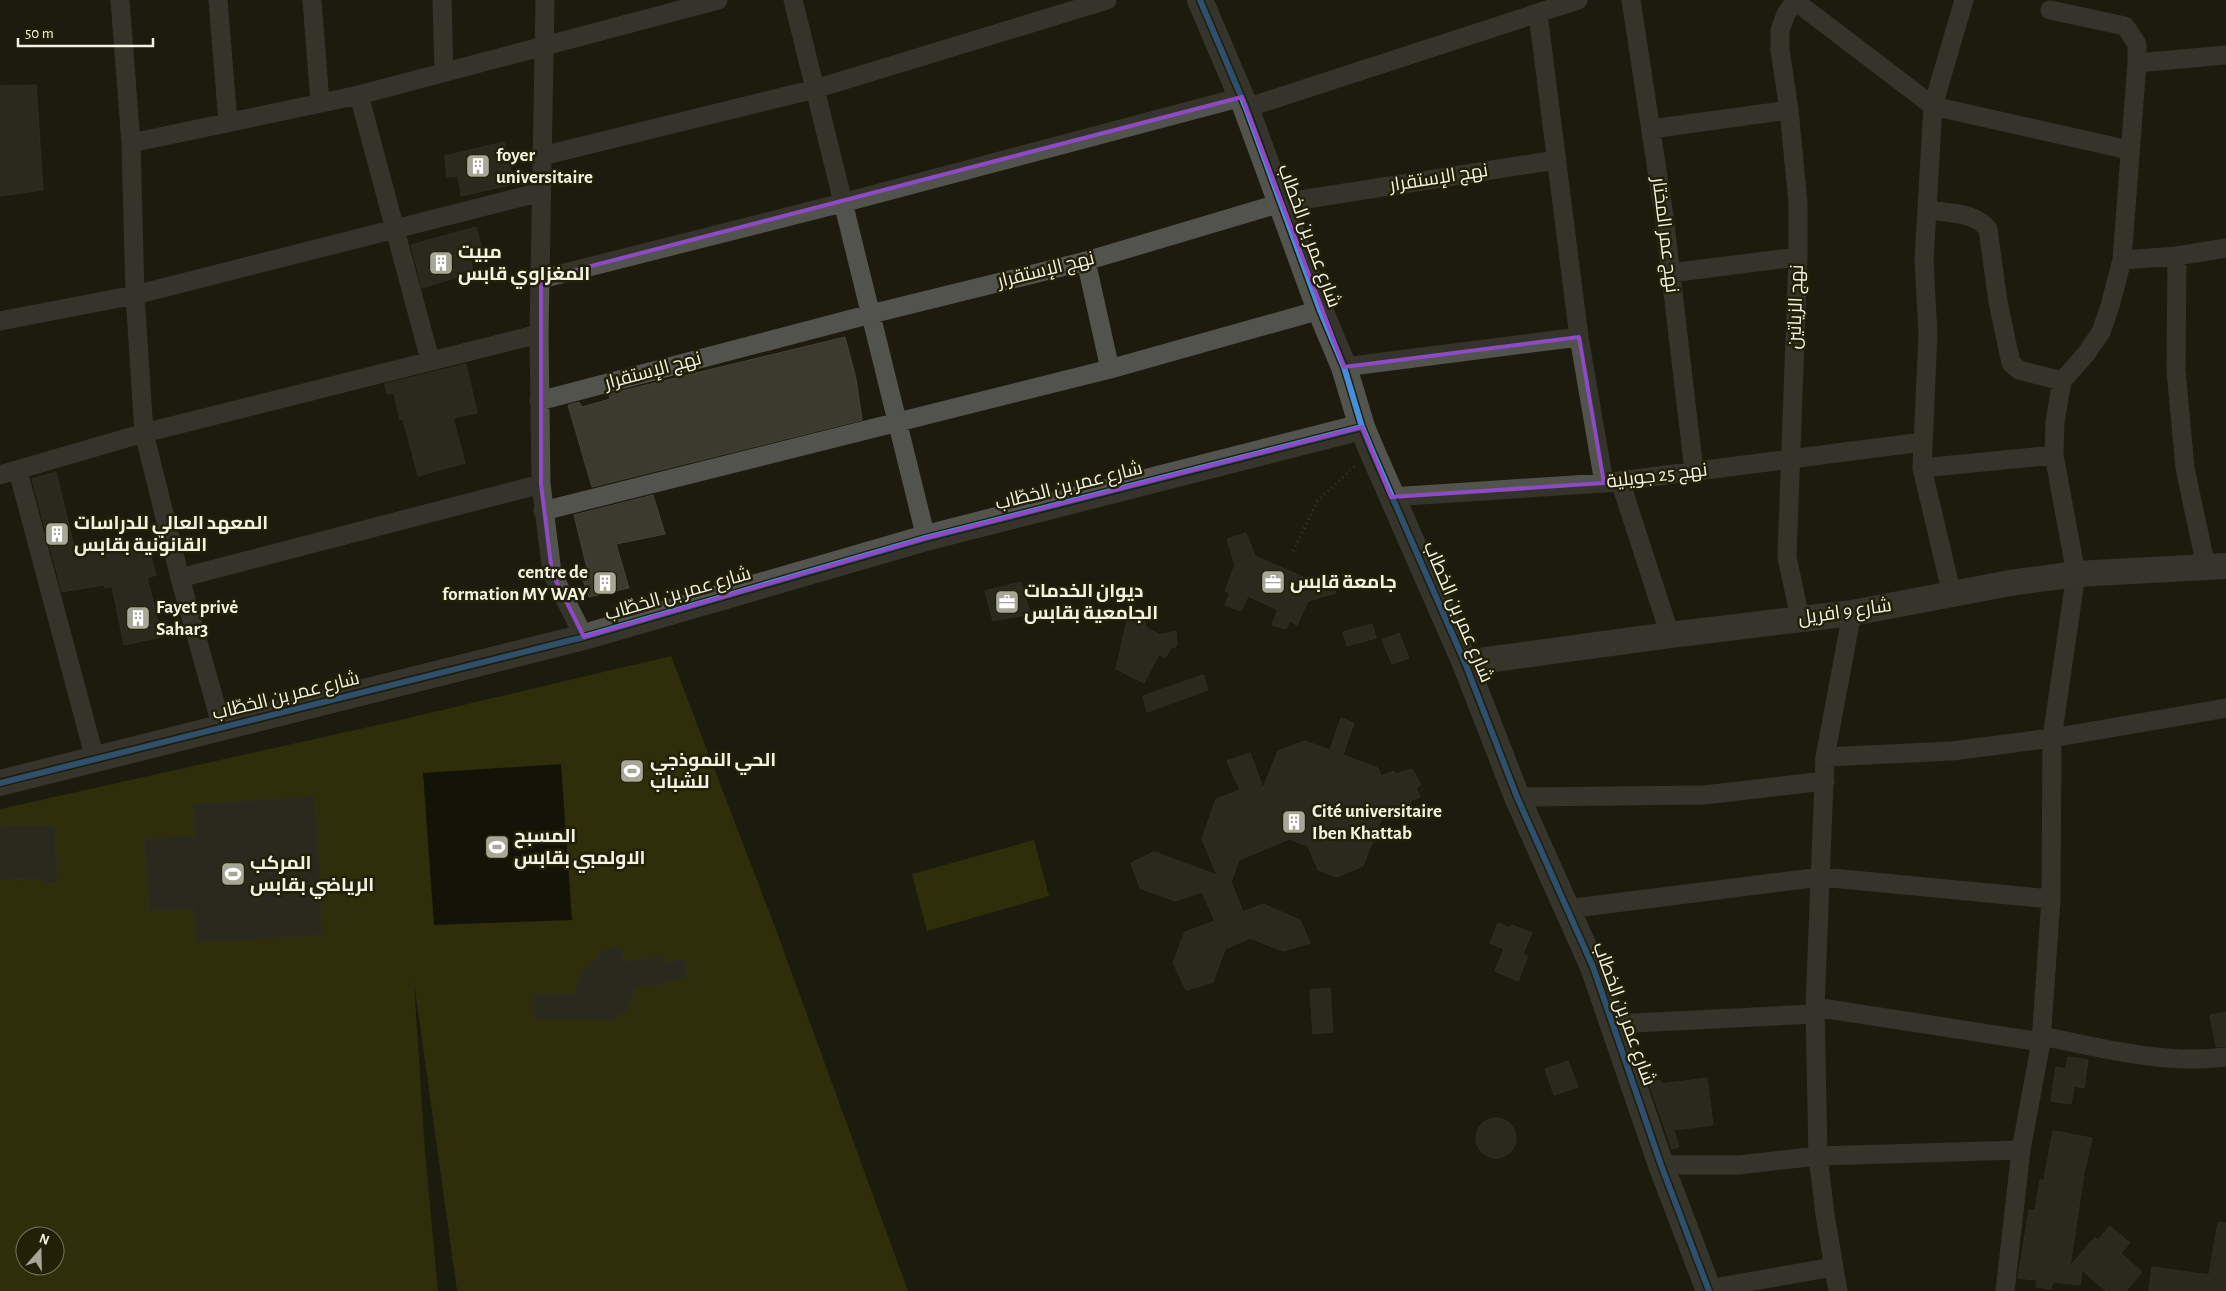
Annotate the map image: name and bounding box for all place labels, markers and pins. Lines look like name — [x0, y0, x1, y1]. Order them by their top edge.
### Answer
place label: foyer universitaire — [496, 146, 593, 187]
building icon: foyer universitaire — [465, 153, 491, 179]
place label: مبيت المغزاوي قابس — [458, 243, 590, 289]
building icon: مبيت المغزاوي قابس — [428, 250, 454, 276]
place label: المعهد العالي للدراسات القانونية بقابس — [74, 514, 268, 556]
building icon: المعهد العالي للدراسات القانونية بقابس — [44, 521, 70, 547]
place label: centre de formation MY WAY — [442, 563, 588, 604]
office icon: جامعة قابس — [1260, 569, 1286, 595]
building icon: centre de formation MY WAY — [592, 570, 618, 596]
place label: جامعة قابس — [1290, 573, 1397, 593]
place label: ديوان الخدمات الجامعية بقابس — [1024, 582, 1158, 624]
office icon: ديوان الخدمات الجامعية بقابس — [994, 589, 1020, 615]
place label: Fayet privė Sahar3 — [156, 598, 238, 639]
building icon: Fayet privė Sahar3 — [125, 605, 151, 631]
place label: الحي النموذجي للشباب — [650, 751, 776, 792]
sports icon: الحي النموذجي للشباب — [619, 758, 645, 784]
place label: Cité universitaire Iben Khattab — [1312, 802, 1442, 843]
building icon: Cité universitaire Iben Khattab — [1281, 809, 1307, 835]
place label: المسبح الاولمبي بقابس — [514, 827, 645, 873]
sports icon: المسبح الاولمبي بقابس — [484, 834, 510, 860]
place label: المركب الرياضي بقابس — [250, 854, 374, 899]
sports icon: المركب الرياضي بقابس — [220, 861, 246, 887]

